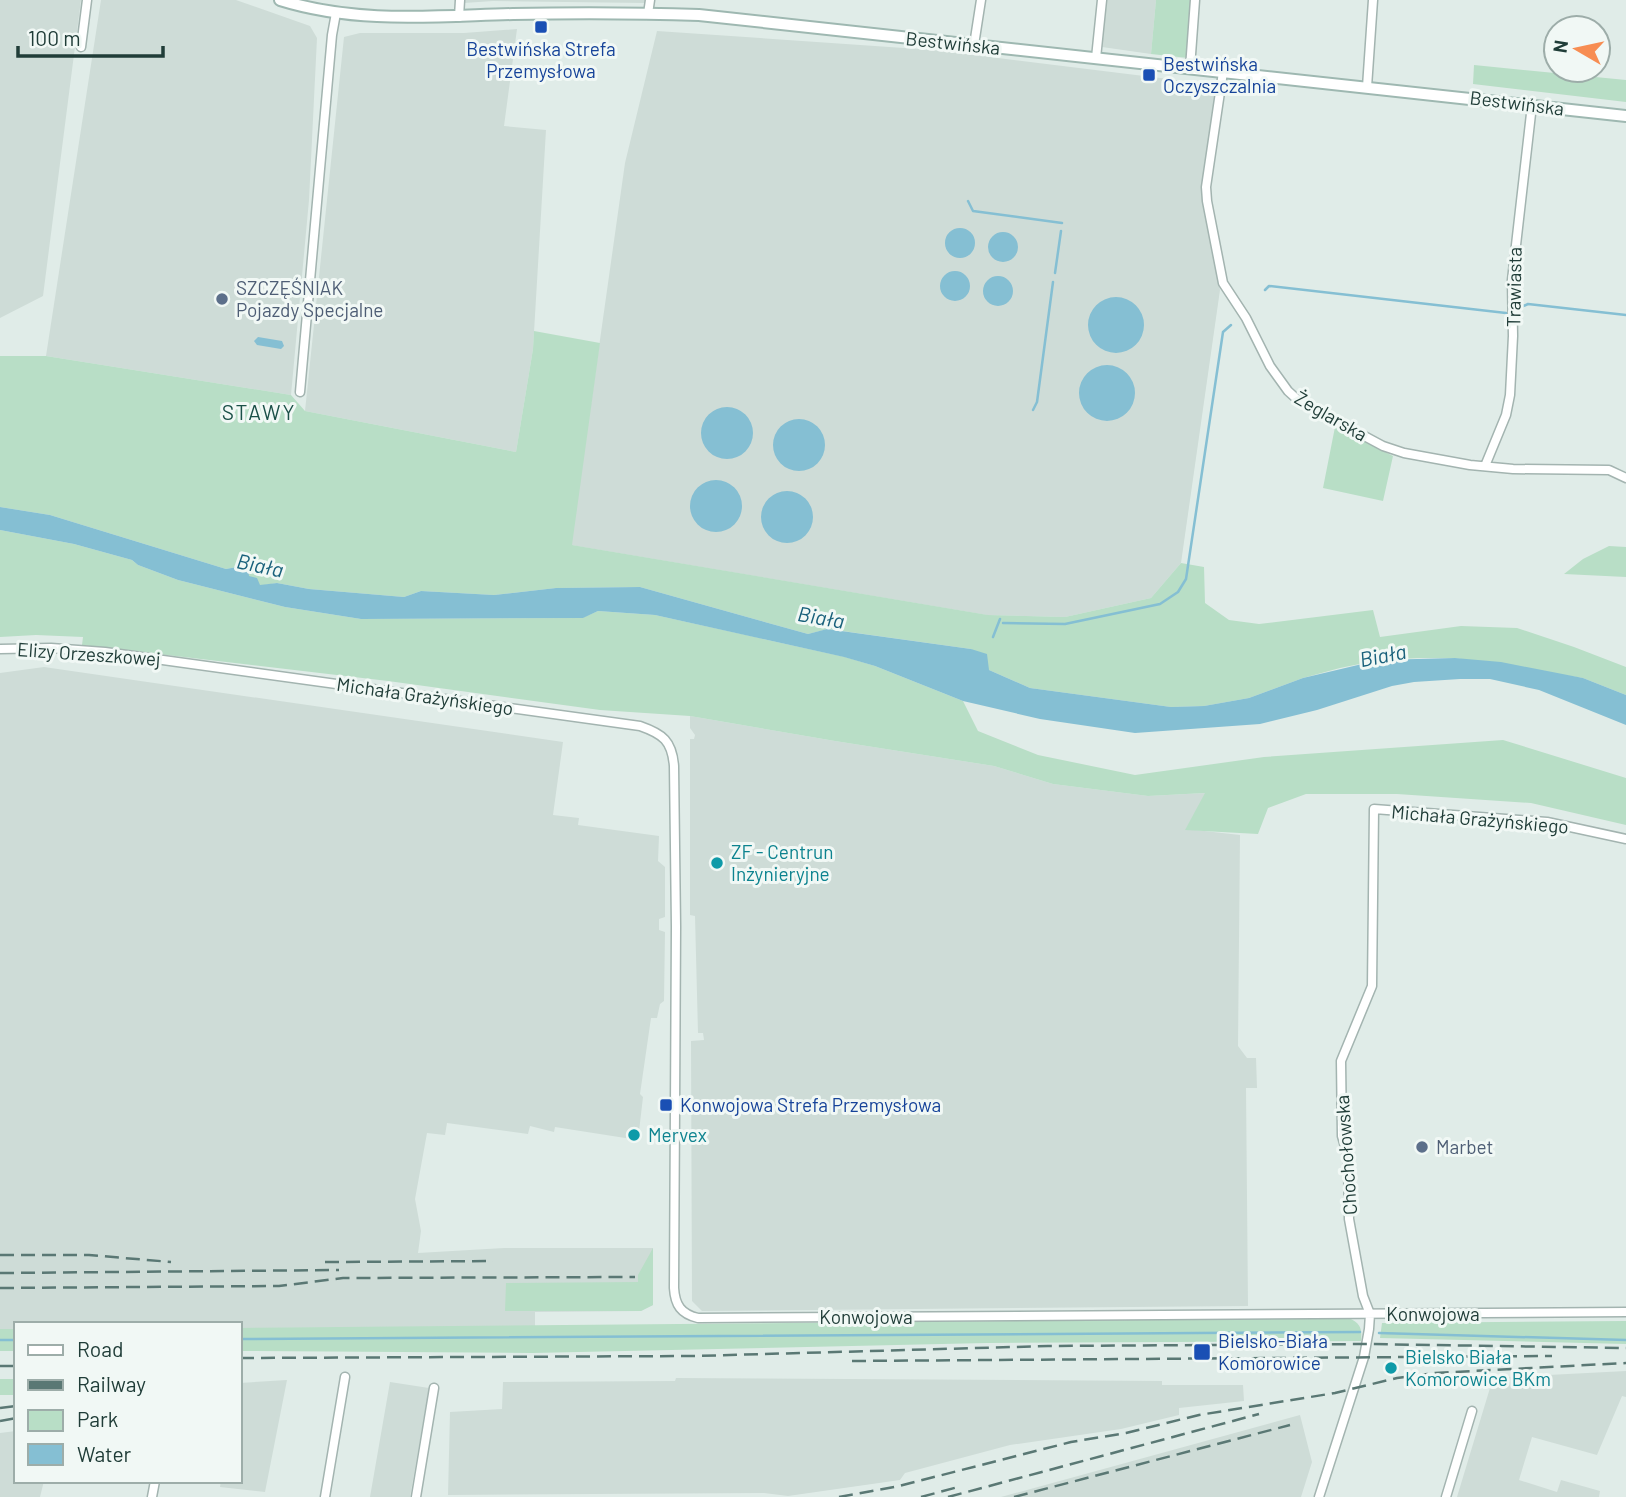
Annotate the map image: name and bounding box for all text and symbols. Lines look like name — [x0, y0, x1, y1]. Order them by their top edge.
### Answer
scale bar — [18, 14, 163, 58]
north arrow — [1542, 14, 1612, 84]
marker: Bestwińska Strefa Przemysłowa — [533, 19, 549, 35]
text: 100 m — [28, 25, 81, 50]
street label: Bestwińska — [905, 26, 1001, 59]
place label: Bestwińska Strefa Przemysłowa — [466, 37, 616, 82]
text: N — [1547, 38, 1572, 54]
place label: Bestwińska Oczyszczalnia — [1163, 52, 1276, 97]
marker: Bestwińska Oczyszczalnia — [1141, 67, 1157, 83]
street label: Bestwińska — [1469, 85, 1566, 120]
street label: Trawiasta — [1501, 247, 1526, 327]
place label: SZCZĘŚNIAK Pojazdy Specjalne — [236, 276, 383, 321]
marker: SZCZĘŚNIAK Pojazdy Specjalne — [214, 291, 230, 307]
street label: Żeglarska — [1291, 386, 1372, 445]
district label: STAWY — [222, 399, 296, 424]
water label: Biała — [235, 547, 286, 582]
water label: Biała — [796, 600, 847, 633]
street label: Elizy Orzeszkowej — [17, 637, 162, 670]
water label: Biała — [1357, 638, 1408, 671]
street label: Michała Grażyńskiego — [335, 672, 515, 719]
street label: Michała Grażyńskiego — [1390, 799, 1570, 838]
place label: ZF - Centrun Inżynieryjne — [731, 840, 833, 885]
marker: ZF - Centrun Inżynieryjne — [709, 855, 725, 871]
place label: Konwojowa Strefa Przemysłowa — [680, 1093, 941, 1116]
street label: Chochołowska — [1330, 1094, 1361, 1216]
marker: Konwojowa Strefa Przemysłowa — [658, 1097, 674, 1113]
place label: Mervex — [648, 1123, 707, 1146]
marker: Mervex — [626, 1127, 642, 1143]
place label: Marbet — [1436, 1135, 1493, 1158]
marker: Marbet — [1414, 1139, 1430, 1155]
street label: Konwojowa — [1386, 1302, 1480, 1325]
street label: Konwojowa — [819, 1305, 913, 1328]
legend — [14, 1322, 242, 1483]
place label: Bielsko-Biała Komorowice — [1218, 1329, 1328, 1374]
text: Road — [77, 1336, 123, 1361]
marker: Bielsko-Biała Komorowice — [1192, 1342, 1212, 1362]
place label: Bielsko Biała Komorowice BKm — [1405, 1345, 1551, 1390]
marker: Bielsko Biała Komorowice BKm — [1383, 1360, 1399, 1376]
text: Railway — [77, 1371, 146, 1396]
text: Park — [77, 1406, 118, 1431]
text: Water — [77, 1441, 132, 1466]

